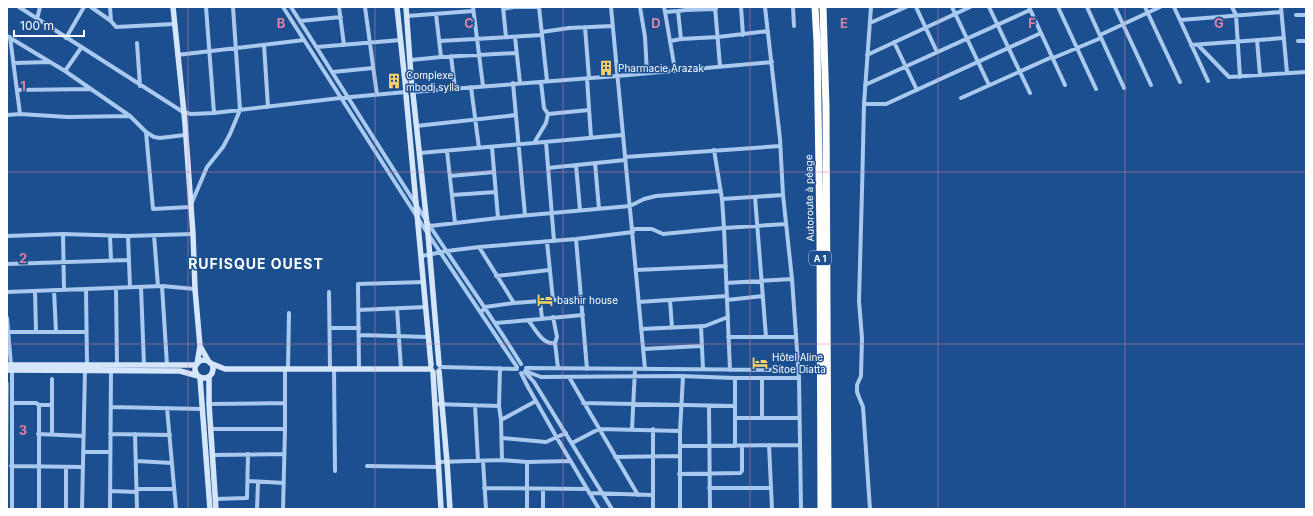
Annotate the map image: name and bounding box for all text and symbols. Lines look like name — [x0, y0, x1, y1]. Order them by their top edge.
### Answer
scale bar — [14, 12, 84, 38]
text: B — [277, 15, 286, 31]
text: C — [464, 15, 474, 31]
text: D — [651, 15, 661, 31]
text: E — [840, 15, 848, 31]
text: F — [1028, 15, 1036, 31]
text: G — [1214, 15, 1224, 31]
text: 100 m — [20, 18, 54, 33]
building icon: Pharmacie Arazak — [597, 59, 615, 77]
place label: Pharmacie Arazak — [618, 62, 704, 74]
place label: Complexe mbodj sylla — [406, 69, 460, 93]
building icon: Complexe mbodj sylla — [385, 72, 403, 90]
text: 1 — [20, 78, 26, 94]
street label: Autoroute à péage — [802, 154, 816, 242]
text: 2 — [19, 250, 27, 266]
road number: A 1 — [809, 251, 831, 265]
district label: RUFISQUE OUEST — [188, 255, 324, 272]
hotel icon: bashir house — [536, 291, 554, 309]
place label: bashir house — [557, 294, 618, 306]
place label: Hôtel Aline Sitoe Diatta — [772, 351, 826, 375]
hotel icon: Hôtel Aline Sitoe Diatta — [751, 354, 769, 372]
text: 3 — [19, 422, 27, 438]

